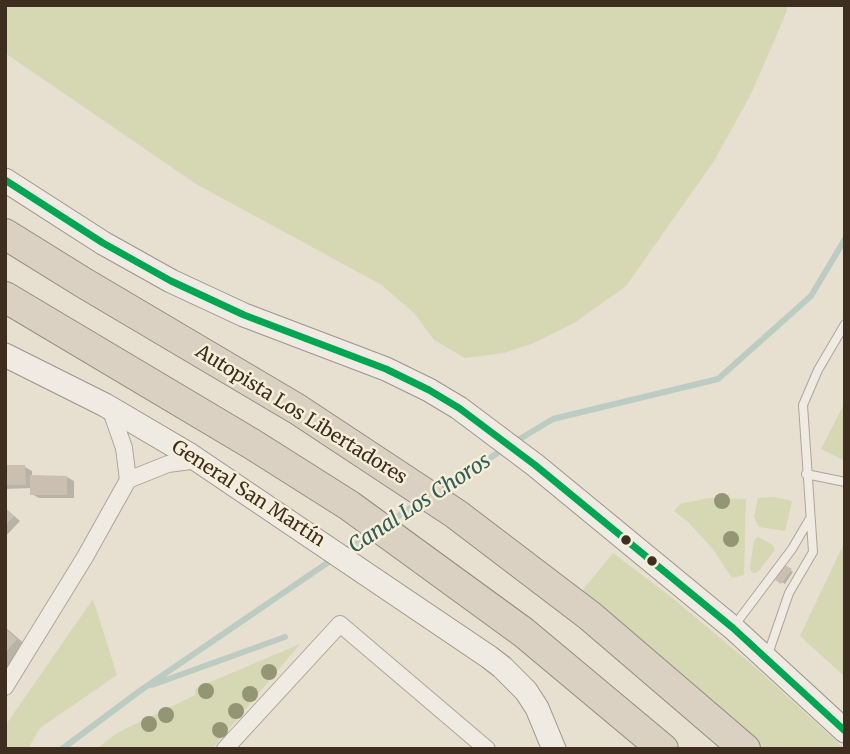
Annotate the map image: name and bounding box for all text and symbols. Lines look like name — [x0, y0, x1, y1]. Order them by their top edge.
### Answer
street label: Autopista Los Libertadores — [191, 340, 411, 490]
street label: General San Martín — [167, 436, 329, 552]
water label: Canal Los Choros — [344, 449, 496, 559]
unlabelled marker — [619, 533, 633, 547]
unlabelled marker — [645, 554, 659, 568]

